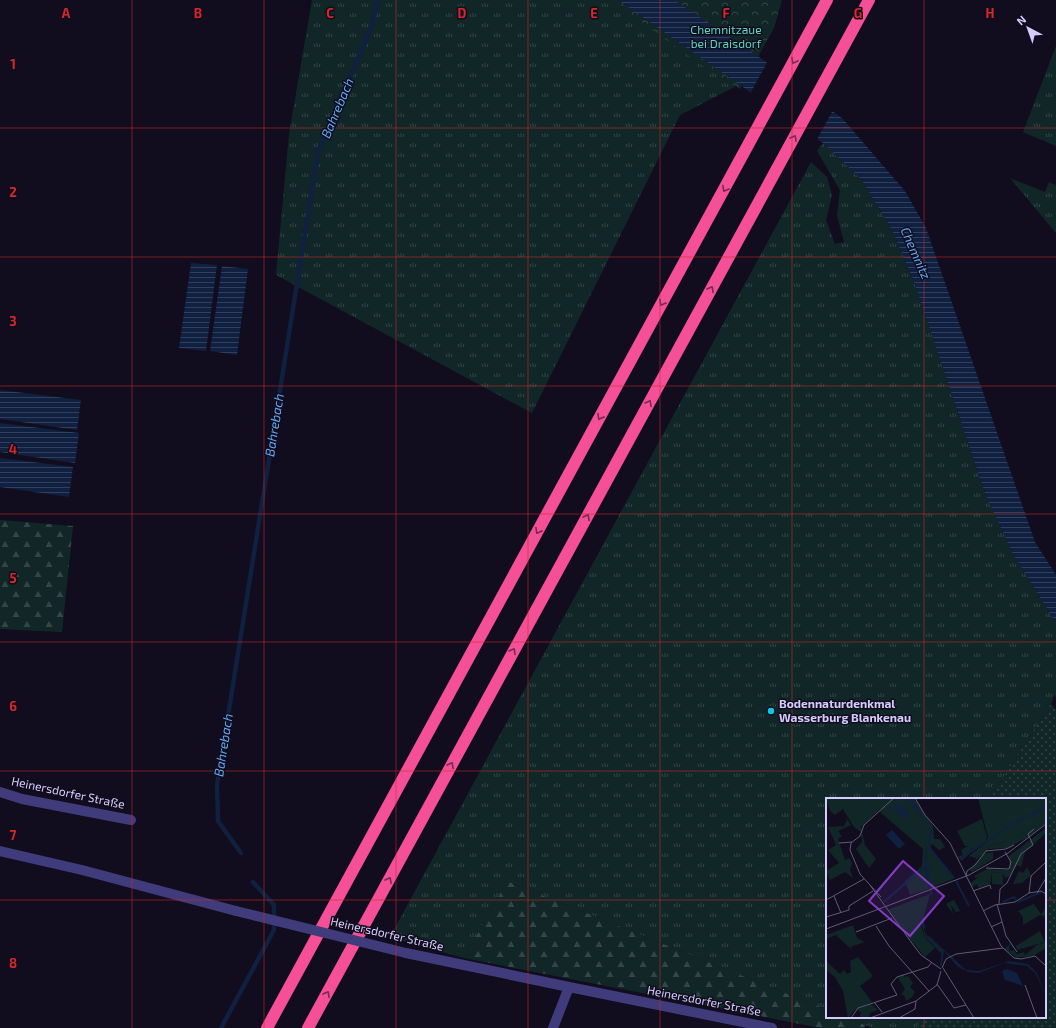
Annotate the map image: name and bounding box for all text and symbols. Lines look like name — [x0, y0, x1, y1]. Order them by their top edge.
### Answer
text: A — [62, 5, 71, 21]
text: B — [194, 5, 202, 21]
text: C — [326, 5, 334, 21]
text: D — [458, 5, 467, 21]
text: E — [590, 5, 598, 21]
text: F — [722, 5, 730, 21]
text: G — [854, 5, 862, 21]
text: H — [986, 5, 995, 21]
north arrow — [1008, 8, 1048, 48]
text: N — [1014, 13, 1028, 28]
park label: Chemnitzaue bei Draisdorf — [690, 22, 762, 50]
text: 1 — [10, 56, 16, 72]
one-way arrow — [791, 57, 798, 64]
water label: Bahrebach — [317, 76, 357, 140]
one-way arrow — [789, 135, 797, 142]
text: 2 — [9, 184, 17, 200]
one-way arrow — [722, 185, 729, 192]
water label: Chemnitz — [897, 224, 935, 282]
one-way arrow — [707, 286, 714, 293]
one-way arrow — [660, 299, 667, 306]
text: 3 — [9, 313, 17, 329]
water label: Bahrebach — [261, 392, 287, 458]
one-way arrow — [644, 400, 652, 407]
one-way arrow — [598, 413, 605, 420]
text: 4 — [9, 441, 17, 457]
one-way arrow — [582, 514, 589, 521]
one-way arrow — [535, 527, 543, 535]
text: 5 — [9, 570, 17, 586]
one-way arrow — [509, 648, 516, 655]
place label: Bodennaturdenkmal Wasserburg Blankenau — [779, 696, 911, 724]
text: 6 — [9, 698, 17, 714]
marker: Bodennaturdenkmal Wasserburg Blankenau — [766, 706, 776, 716]
water label: Bahrebach — [210, 712, 236, 778]
one-way arrow — [446, 762, 454, 770]
street label: Heinersdorfer Straße — [10, 773, 126, 811]
inset map — [826, 798, 1046, 1018]
text: 7 — [10, 827, 17, 843]
one-way arrow — [384, 876, 391, 884]
street label: Heinersdorfer Straße — [329, 913, 445, 953]
text: 8 — [9, 955, 17, 971]
street label: Heinersdorfer Straße — [646, 982, 762, 1018]
one-way arrow — [322, 991, 329, 998]

